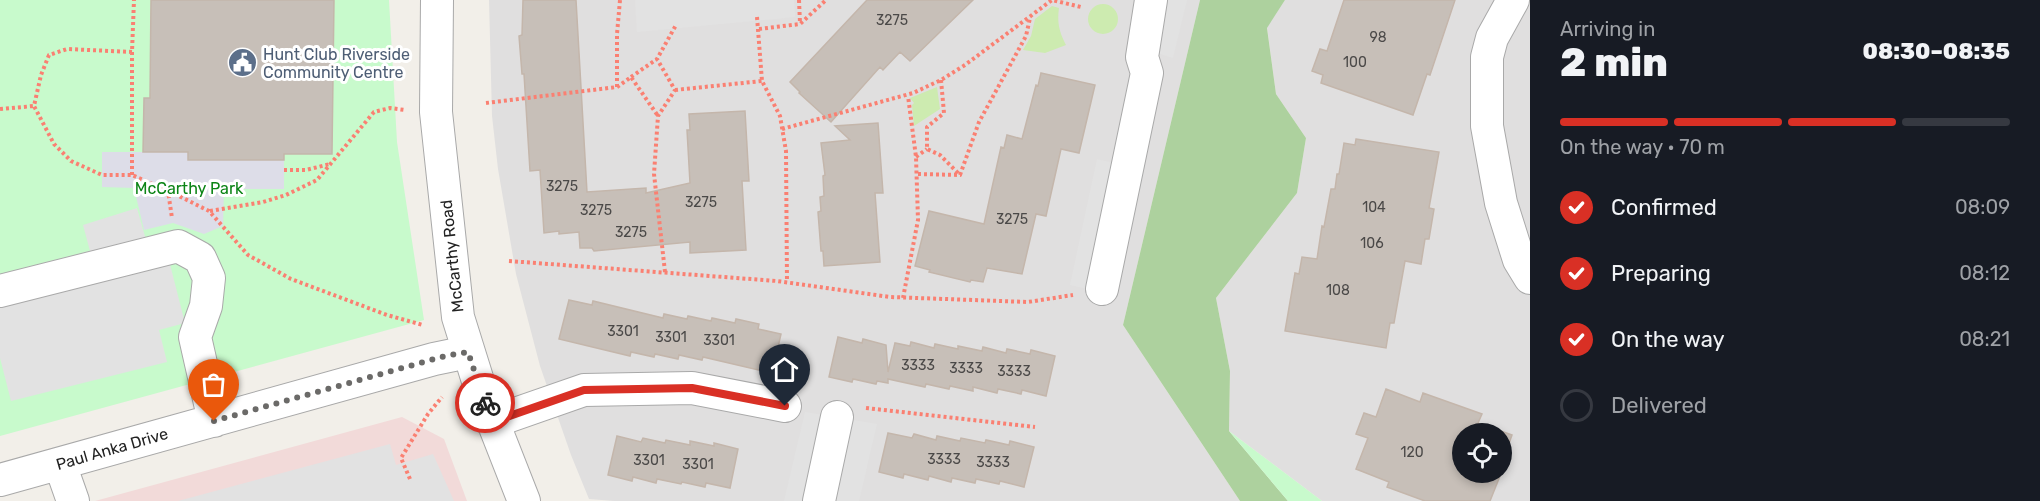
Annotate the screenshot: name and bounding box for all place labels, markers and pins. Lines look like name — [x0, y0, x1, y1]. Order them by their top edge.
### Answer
place label: Hunt Club Riverside Community Centre — [263, 45, 410, 82]
public building icon: Hunt Club Riverside Community Centre — [226, 47, 258, 79]
pin — [759, 344, 810, 406]
pin — [188, 359, 239, 421]

